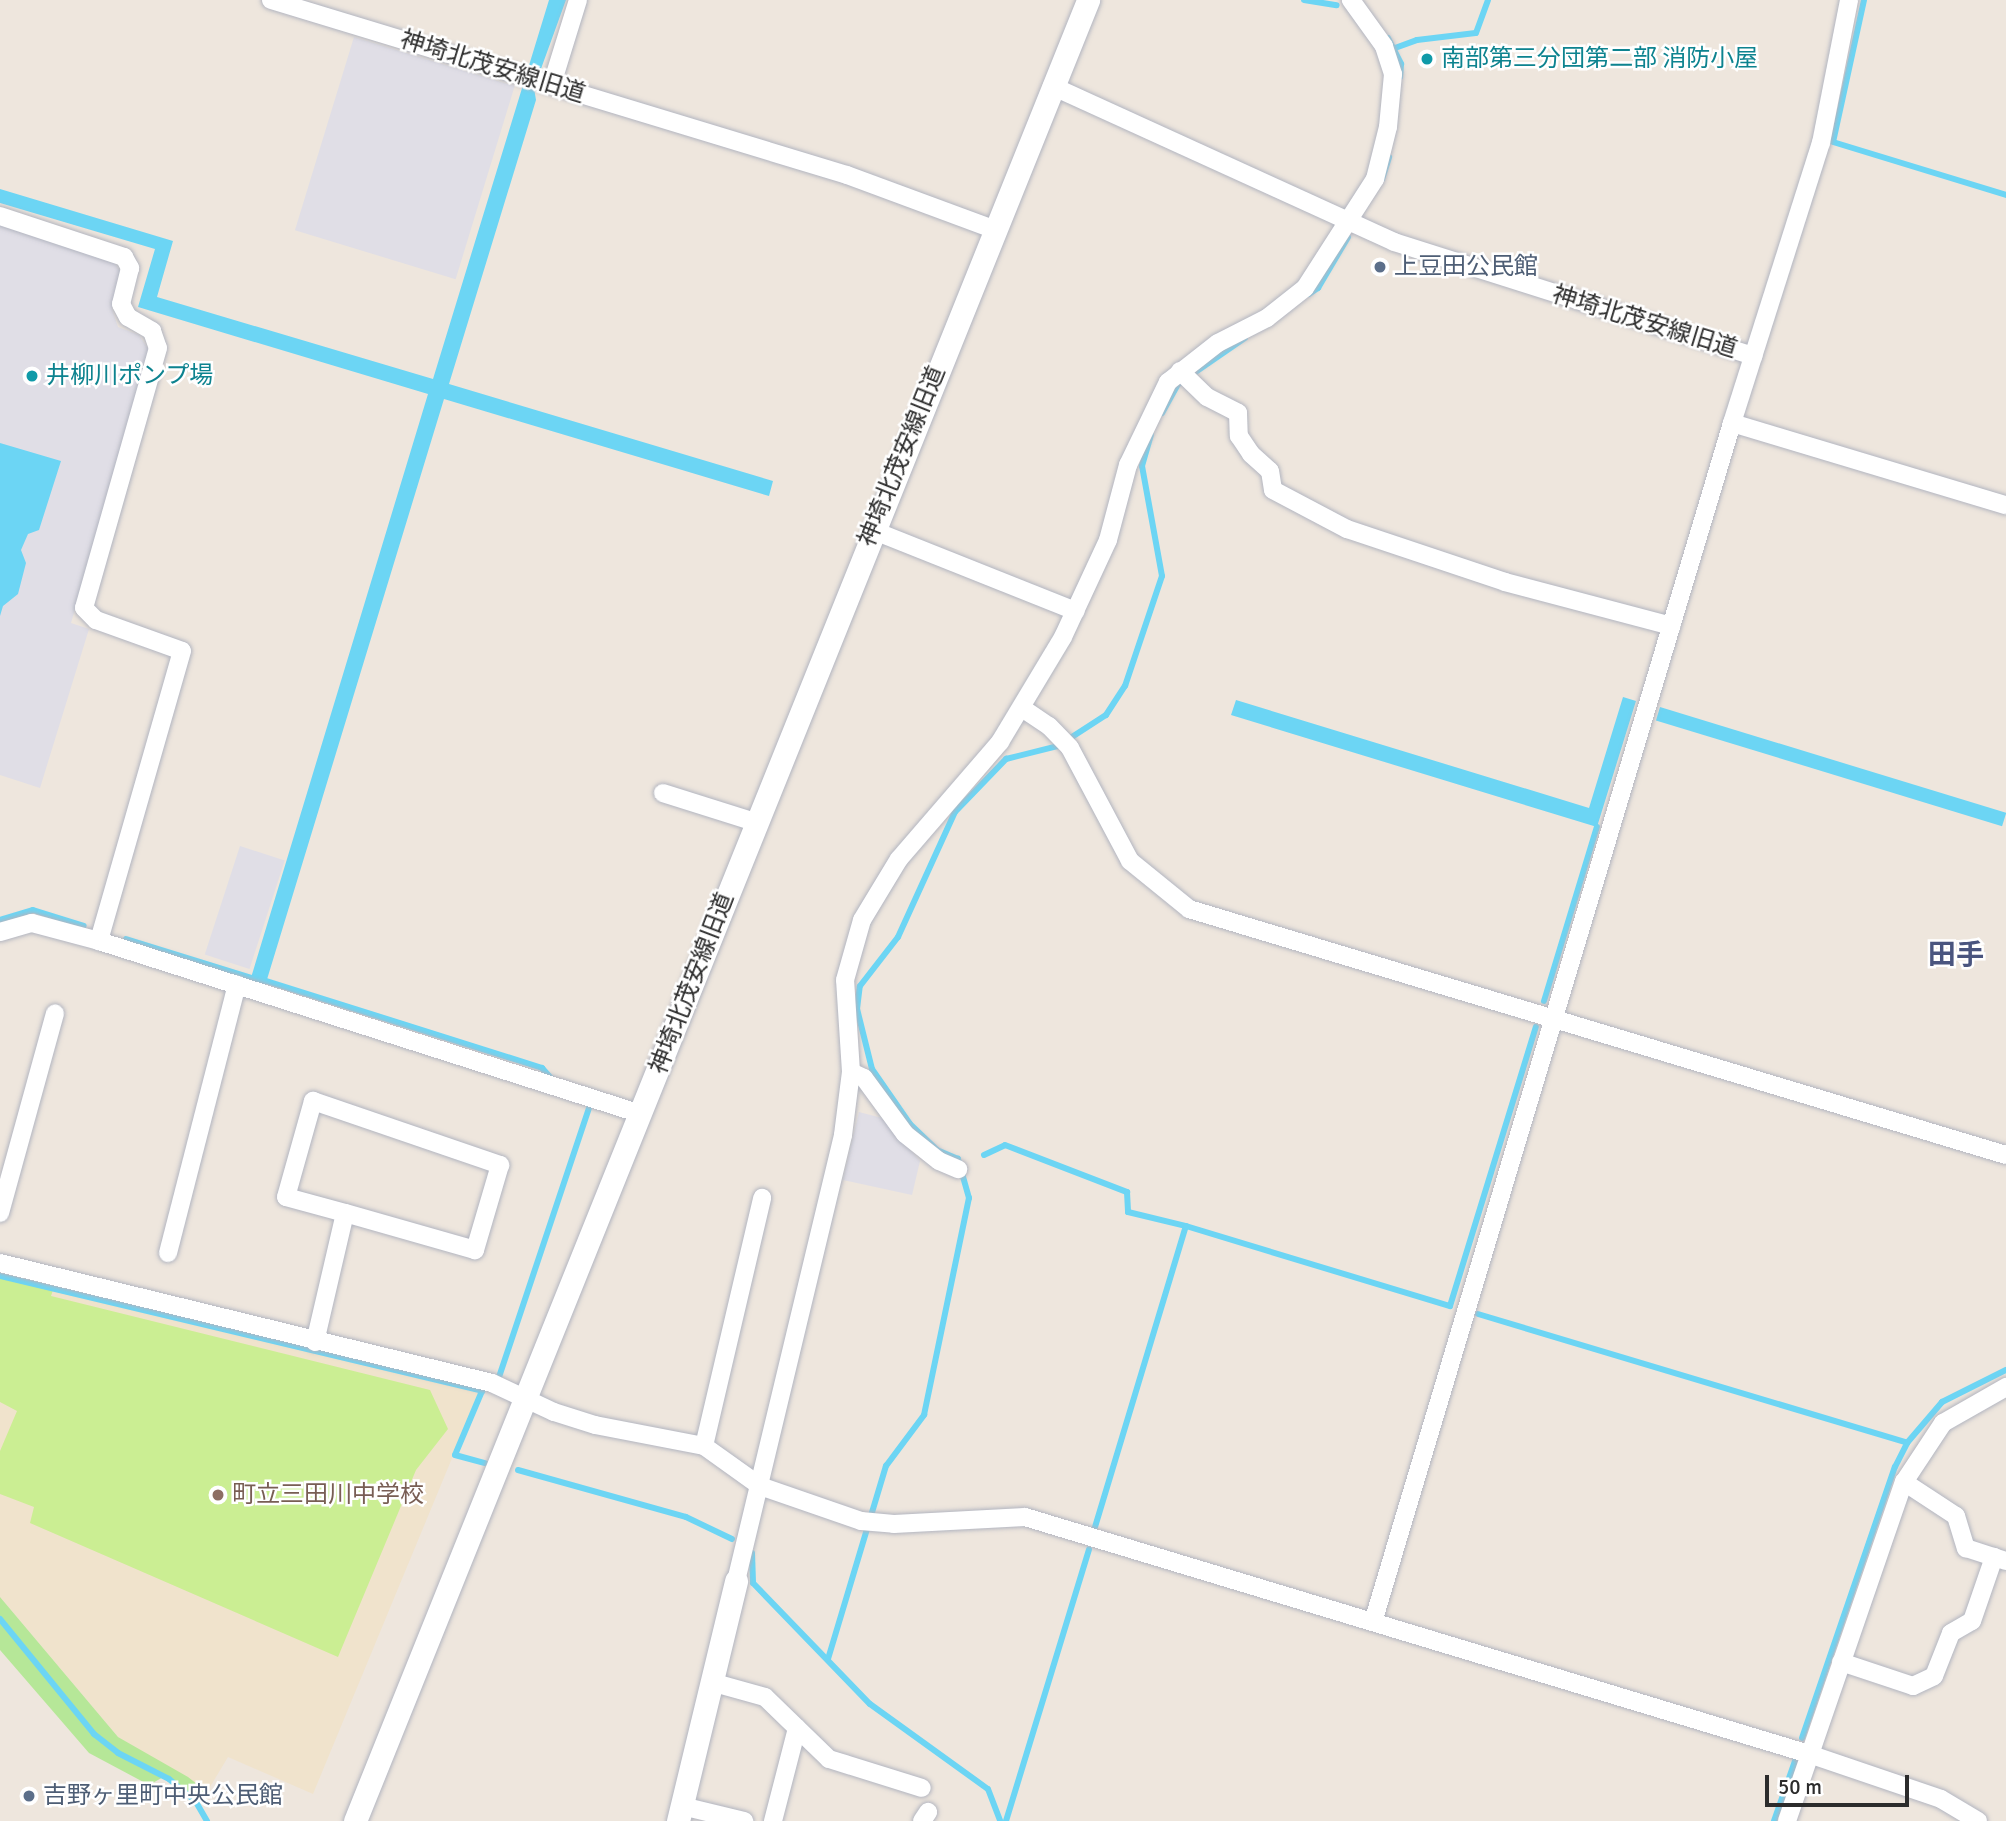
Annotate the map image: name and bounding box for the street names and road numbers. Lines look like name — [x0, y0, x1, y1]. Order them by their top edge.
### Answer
street label: 神埼北茂安線旧道 — [397, 25, 589, 109]
street label: 神埼北茂安線旧道 — [1549, 280, 1741, 364]
street label: 神埼北茂安線旧道 — [853, 362, 951, 550]
street label: 神埼北茂安線旧道 — [644, 888, 740, 1078]

